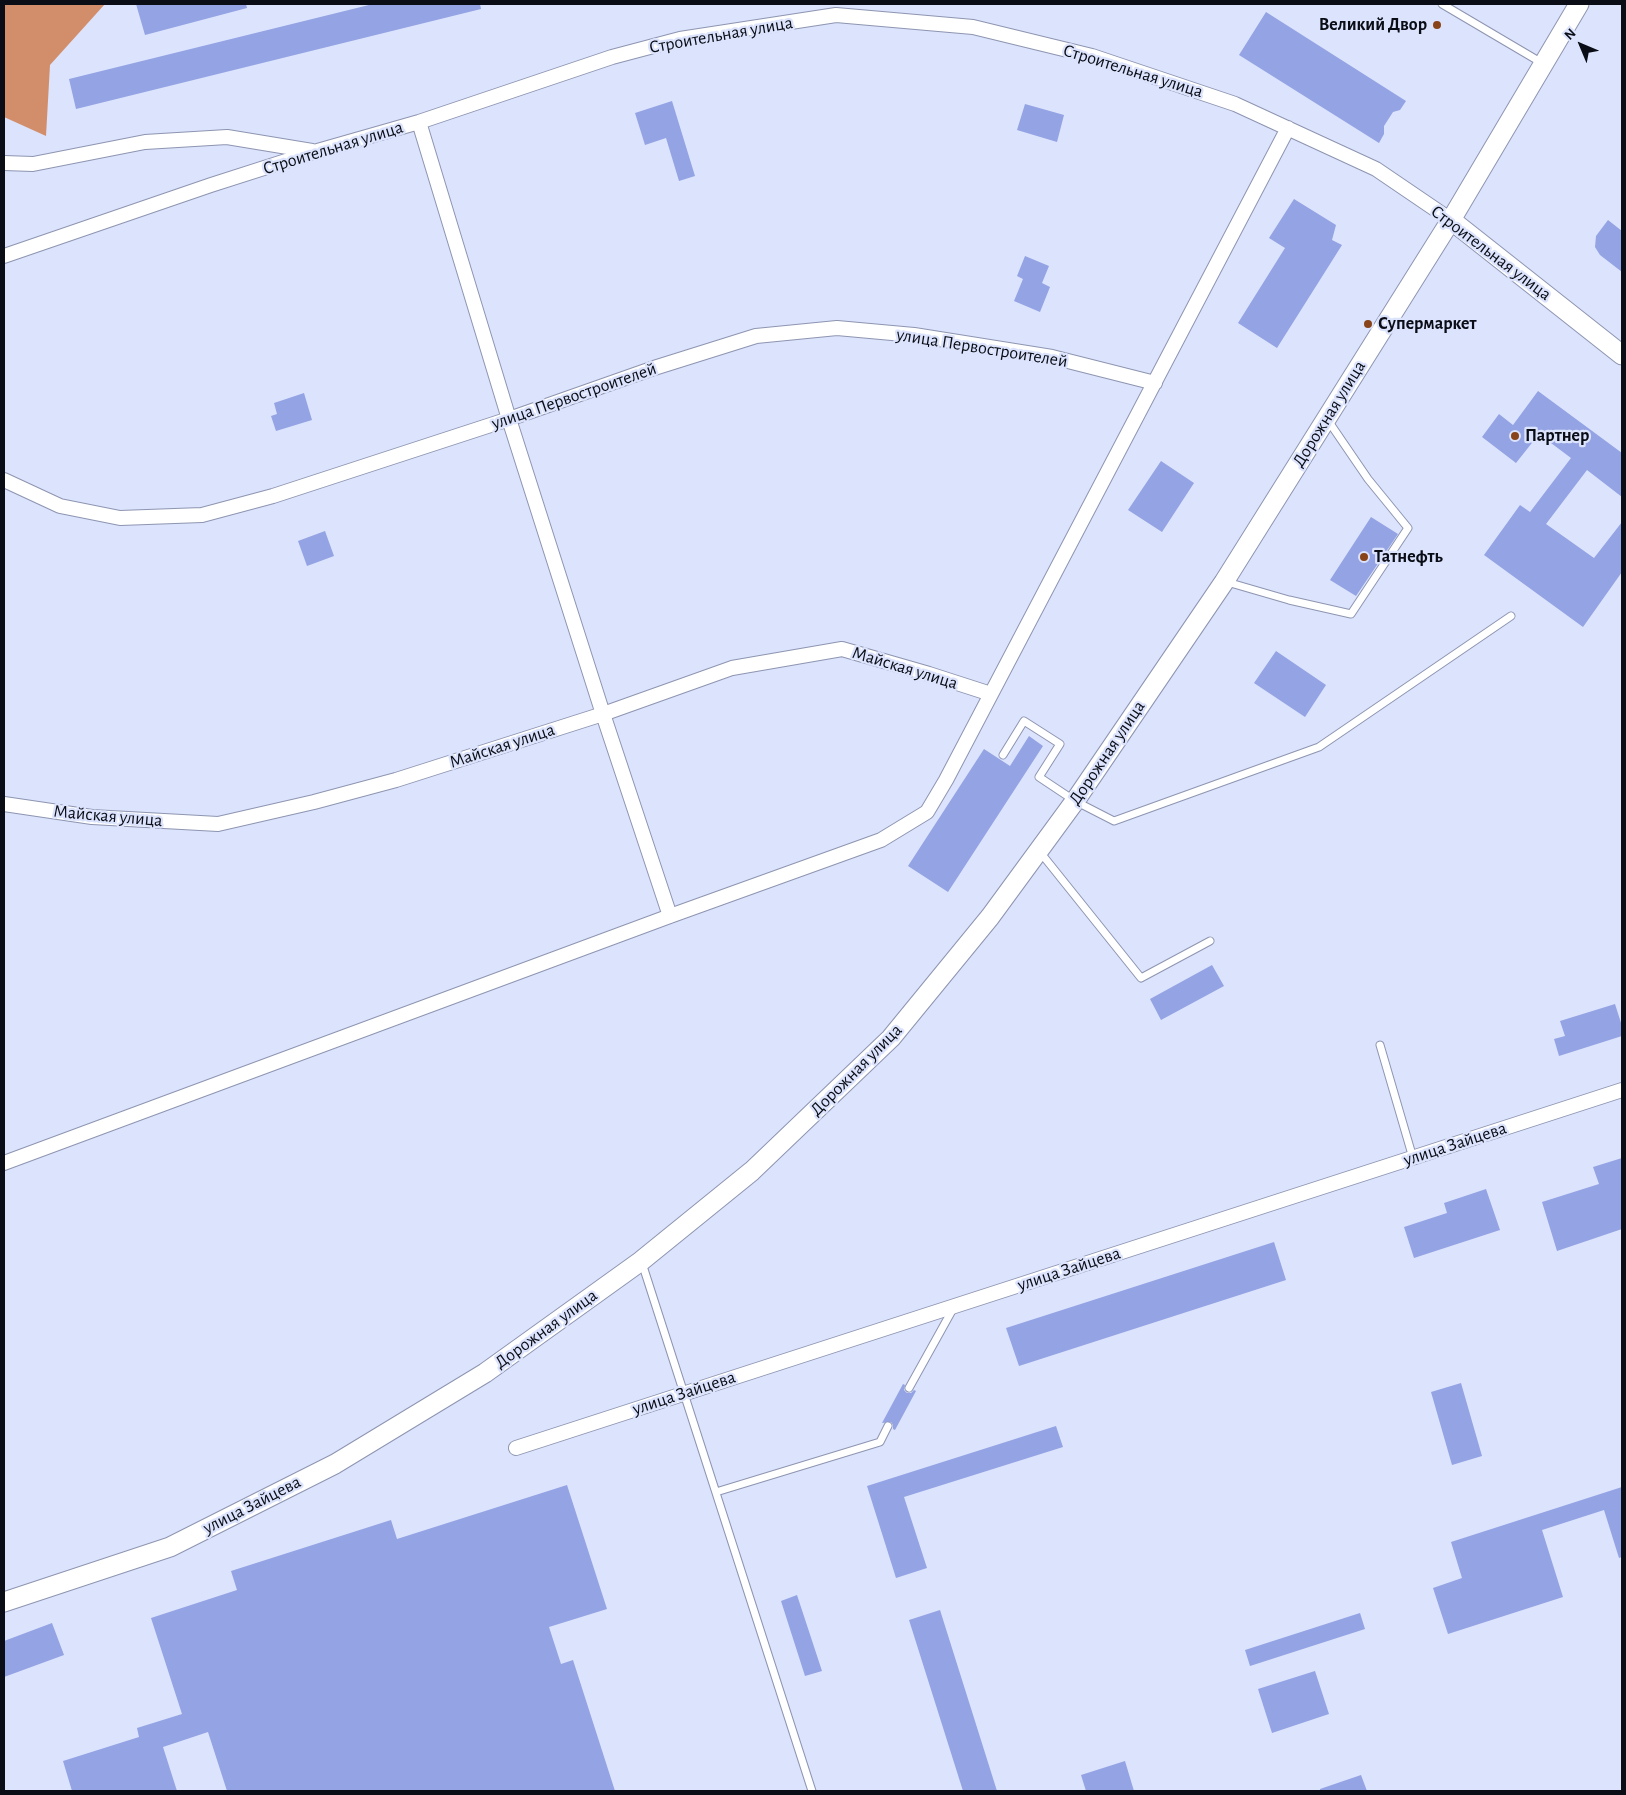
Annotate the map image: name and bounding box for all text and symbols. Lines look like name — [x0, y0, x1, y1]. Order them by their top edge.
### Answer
street label: Строительная улица — [648, 12, 794, 58]
place label: Великий Двор — [1319, 14, 1427, 36]
marker: Великий Двор — [1431, 19, 1443, 31]
north arrow — [1556, 20, 1606, 70]
text: N — [1562, 26, 1579, 43]
street label: Строительная улица — [1060, 39, 1206, 103]
street label: Строительная улица — [260, 116, 406, 180]
street label: Строительная улица — [1426, 201, 1556, 305]
place label: Супермаркет — [1378, 313, 1477, 335]
marker: Супермаркет — [1362, 318, 1374, 330]
street label: улица Первостроителей — [895, 324, 1069, 372]
street label: Дорожная улица — [1288, 357, 1370, 471]
street label: улица Первостроителей — [489, 358, 659, 434]
place label: Партнер — [1525, 425, 1589, 447]
marker: Партнер — [1509, 430, 1521, 442]
place label: Татнефть — [1374, 546, 1443, 568]
marker: Татнефть — [1358, 551, 1370, 563]
street label: Майская улица — [850, 642, 960, 694]
street label: Дорожная улица — [1064, 697, 1150, 809]
street label: Майская улица — [447, 719, 557, 773]
street label: Майская улица — [53, 800, 163, 832]
street label: Дорожная улица — [805, 1019, 907, 1121]
street label: улица Зайцева — [1401, 1117, 1509, 1171]
street label: улица Зайцева — [1015, 1242, 1123, 1296]
street label: Дорожная улица — [491, 1285, 601, 1373]
street label: улица Зайцева — [630, 1366, 738, 1420]
street label: улица Зайцева — [199, 1471, 305, 1539]

